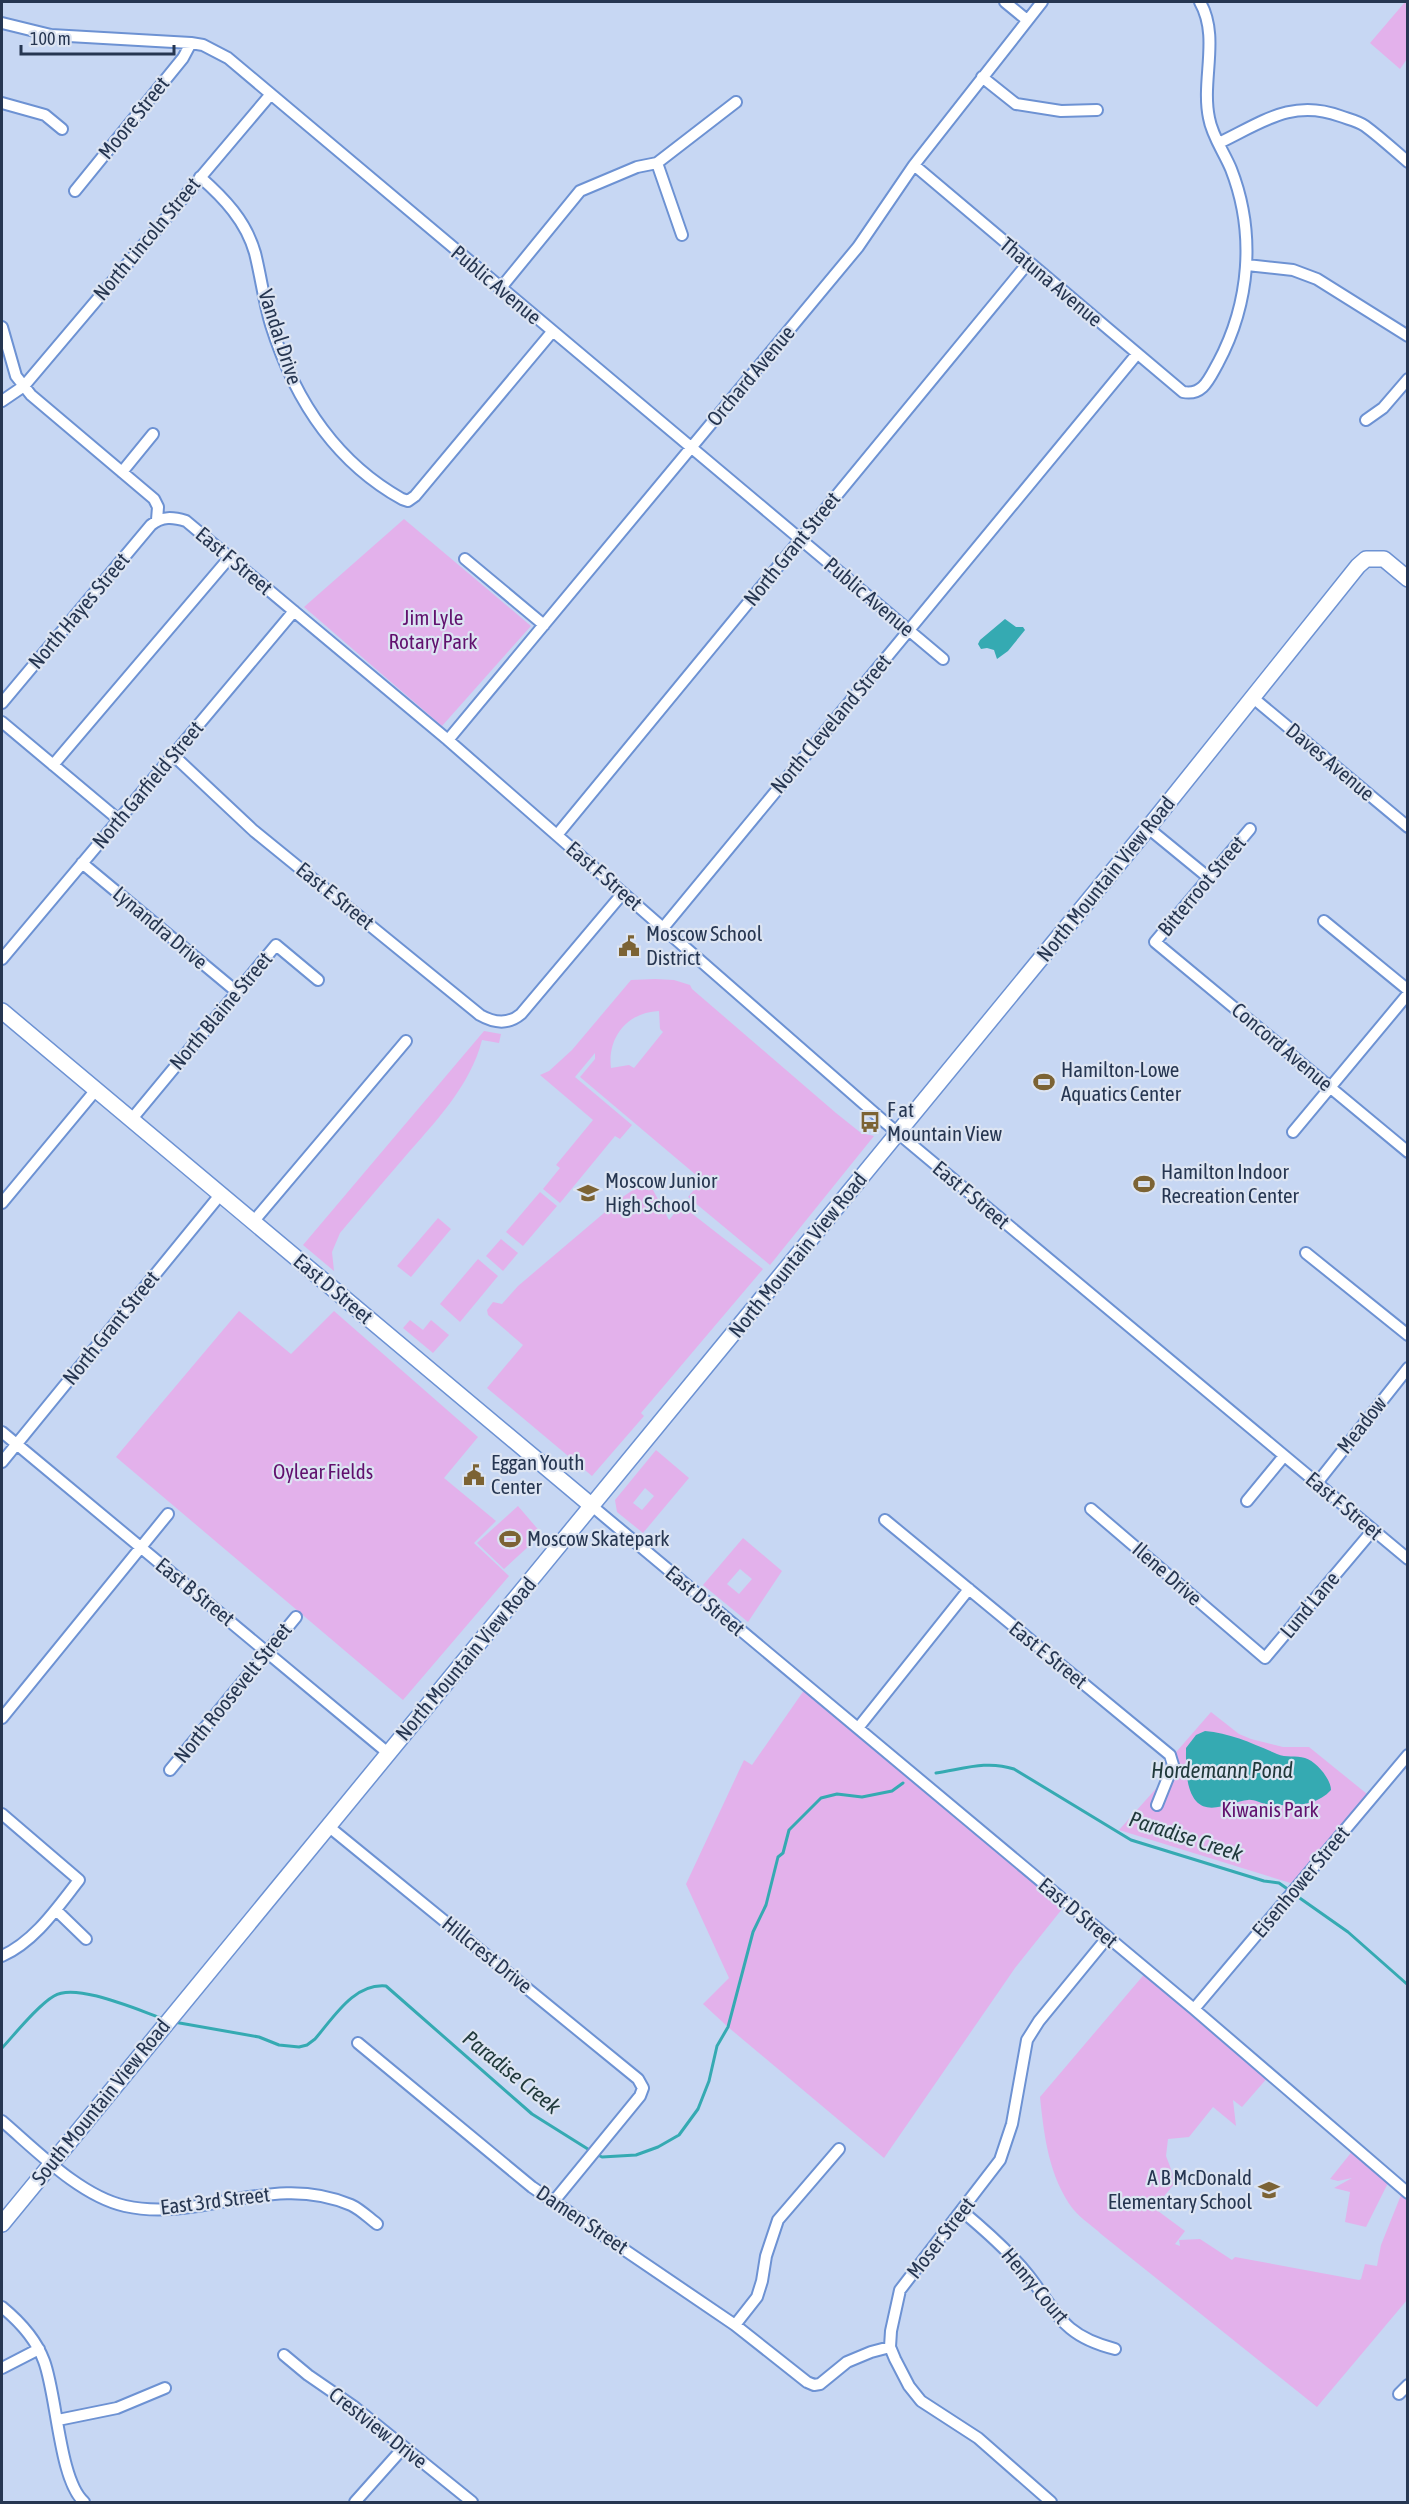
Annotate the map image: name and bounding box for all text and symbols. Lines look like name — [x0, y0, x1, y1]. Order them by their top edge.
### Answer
scale bar — [21, 18, 174, 56]
text: 100 m — [30, 28, 71, 49]
street label: Moore Street — [93, 72, 174, 163]
street label: North Lincoln Street — [88, 172, 205, 305]
street label: Thatuna Avenue — [996, 232, 1108, 331]
street label: Public Avenue — [447, 240, 546, 329]
street label: Vandal Drive — [254, 286, 308, 387]
street label: Orchard Avenue — [701, 320, 799, 430]
street label: North Grant Street — [738, 487, 844, 610]
street label: East F Street — [192, 521, 278, 599]
street label: North Hayes Street — [23, 548, 134, 673]
street label: Public Avenue — [820, 552, 919, 641]
park label: Jim Lyle Rotary Park — [389, 605, 477, 653]
street label: North Cleveland Street — [765, 649, 895, 798]
street label: North Garfield Street — [87, 716, 207, 853]
street label: Daves Avenue — [1282, 717, 1380, 805]
street label: North Mountain View Road — [1031, 791, 1179, 966]
street label: Bitterroot Street — [1152, 830, 1250, 940]
street label: East F Street — [562, 836, 647, 915]
street label: East E Street — [292, 857, 379, 934]
street label: Lynandra Drive — [109, 881, 213, 974]
place label: Moscow School District — [646, 921, 763, 969]
public building icon: Moscow School District — [617, 934, 641, 958]
street label: North Blaine Street — [164, 947, 276, 1074]
street label: Concord Avenue — [1227, 997, 1338, 1095]
place label: Hamilton-Lowe Aquatics Center — [1061, 1057, 1182, 1105]
sports icon: Hamilton-Lowe Aquatics Center — [1032, 1070, 1056, 1094]
place label: F at Mountain View — [887, 1097, 1002, 1145]
bus stop icon: F at Mountain View — [858, 1110, 882, 1134]
street label: East F Street — [929, 1155, 1015, 1233]
place label: Hamilton Indoor Recreation Center — [1161, 1159, 1300, 1207]
street label: North Mountain View Road — [723, 1167, 871, 1342]
place label: Moscow Junior High School — [605, 1168, 718, 1216]
sports icon: Hamilton Indoor Recreation Center — [1132, 1172, 1156, 1196]
school or university icon: Moscow Junior High School — [576, 1181, 600, 1205]
street label: East D Street — [289, 1248, 378, 1328]
street label: North Grant Street — [57, 1266, 163, 1389]
street label: Meadow — [1332, 1391, 1391, 1458]
place label: Eggan Youth Center — [491, 1450, 584, 1498]
park label: Oylear Fields — [273, 1459, 373, 1483]
public building icon: Eggan Youth Center — [462, 1463, 486, 1487]
street label: East F Street — [1302, 1466, 1388, 1544]
place label: Moscow Skatepark — [527, 1526, 670, 1550]
sports icon: Moscow Skatepark — [498, 1527, 522, 1551]
street label: Ilene Drive — [1128, 1537, 1207, 1610]
street label: East B Street — [152, 1552, 240, 1630]
street label: East D Street — [661, 1560, 750, 1640]
street label: Lund Lane — [1275, 1566, 1344, 1642]
street label: North Mountain View Road — [390, 1572, 540, 1745]
street label: East E Street — [1005, 1616, 1092, 1693]
street label: North Roosevelt Street — [169, 1618, 296, 1767]
water label: Hordemann Pond — [1151, 1757, 1293, 1783]
park label: Kiwanis Park — [1221, 1797, 1319, 1821]
water label: Paradise Creek — [1126, 1805, 1246, 1867]
street label: Eisenhower Street — [1247, 1821, 1354, 1942]
street label: East D Street — [1034, 1872, 1123, 1952]
street label: Hillcrest Drive — [438, 1911, 537, 1998]
street label: South Mountain View Road — [26, 2014, 174, 2189]
water label: Paradise Creek — [458, 2025, 566, 2119]
place label: A B McDonald Elementary School — [1108, 2165, 1252, 2213]
school or university icon: A B McDonald Elementary School — [1257, 2178, 1281, 2202]
street label: Damen Street — [532, 2180, 633, 2259]
street label: East 3rd Street — [159, 2181, 271, 2219]
street label: Moser Street — [901, 2192, 979, 2283]
street label: Henry Court — [997, 2243, 1074, 2328]
street label: Crestview Drive — [325, 2382, 432, 2473]

